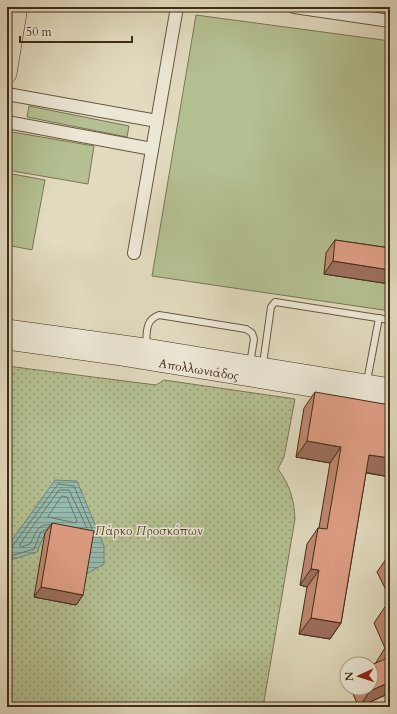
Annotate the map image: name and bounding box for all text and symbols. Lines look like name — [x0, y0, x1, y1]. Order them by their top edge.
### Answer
scale bar — [20, 18, 132, 44]
text: 50 m — [26, 24, 53, 40]
street label: Απολλωνιάδος — [158, 355, 240, 384]
park label: Πάρκο Προσκόπων — [95, 523, 203, 539]
north arrow — [339, 656, 379, 696]
text: N — [342, 671, 357, 682]

